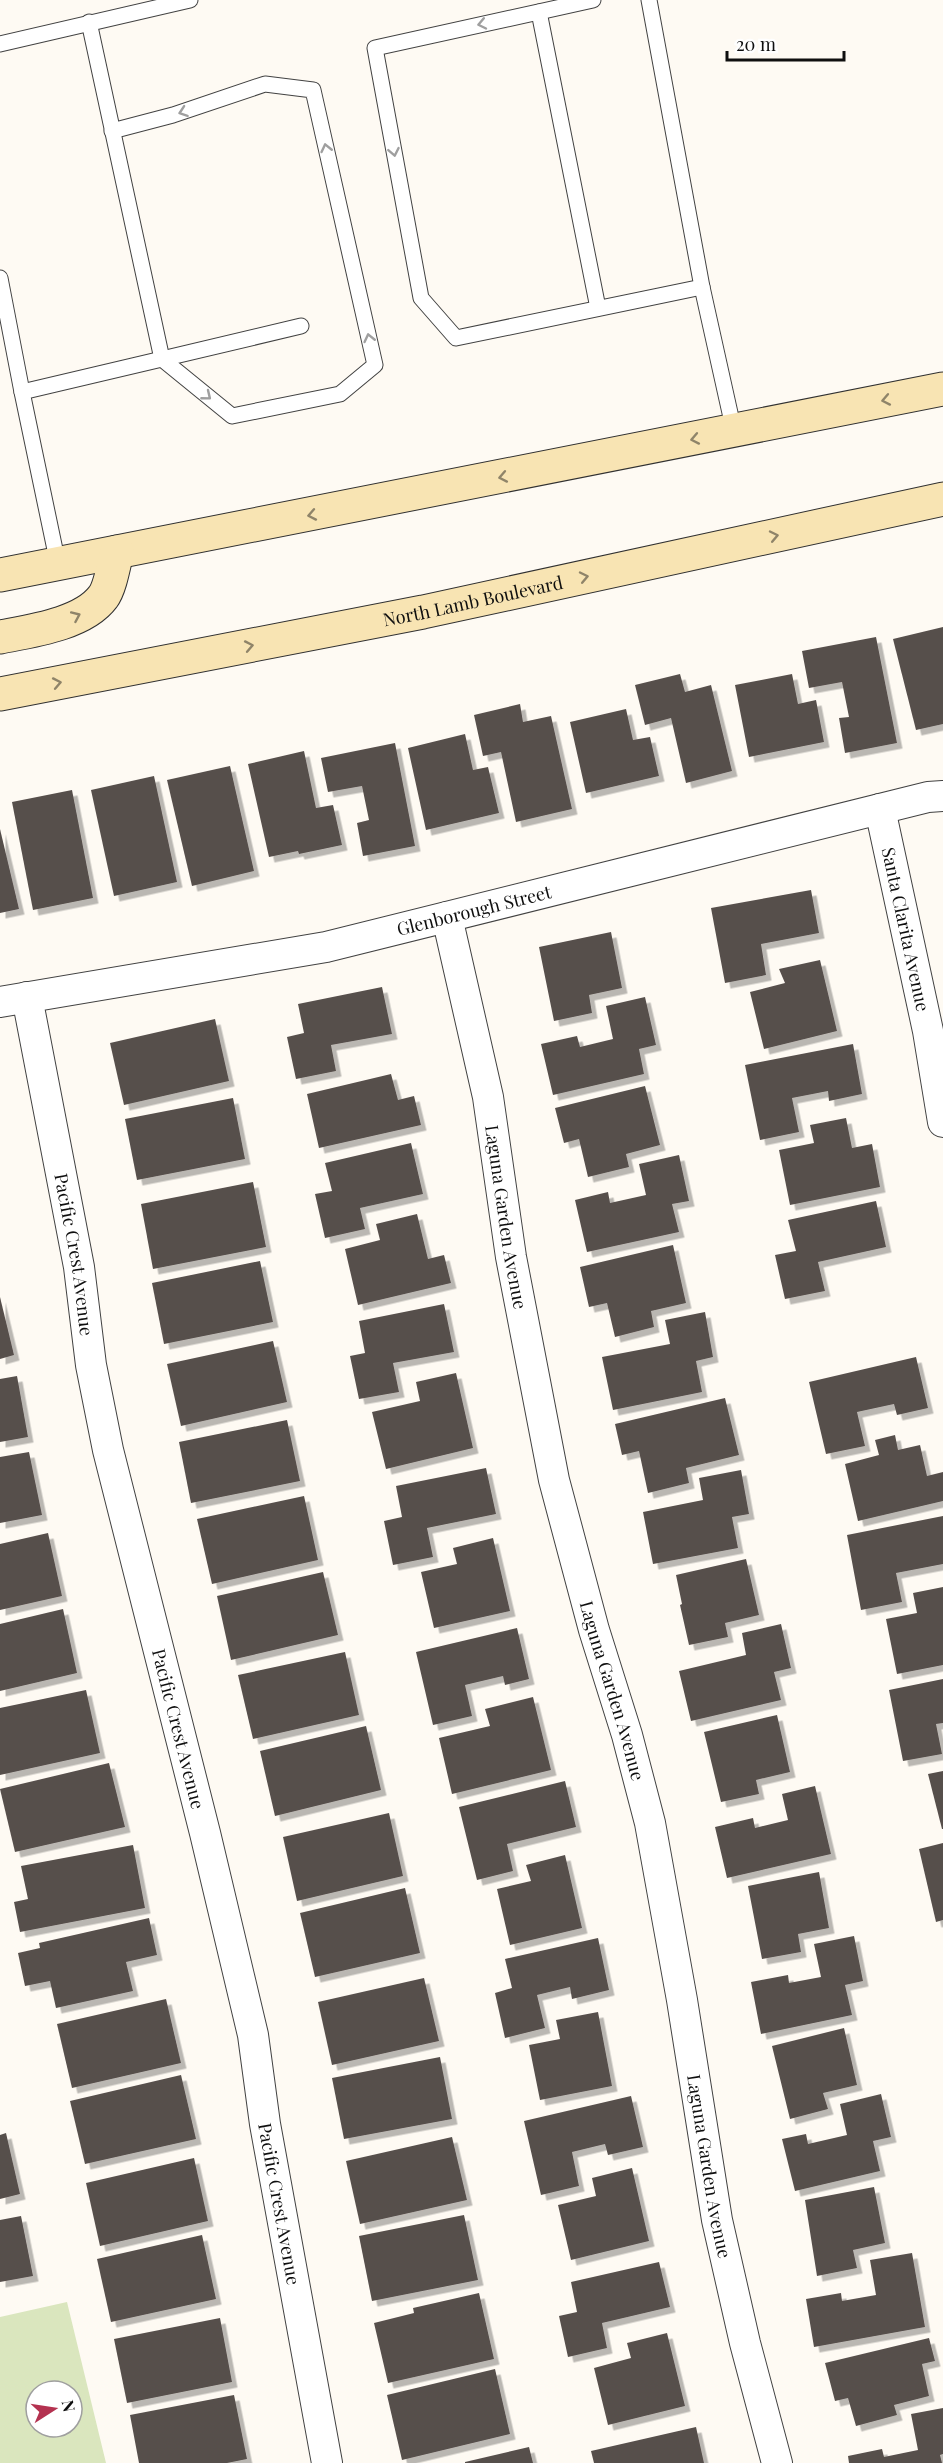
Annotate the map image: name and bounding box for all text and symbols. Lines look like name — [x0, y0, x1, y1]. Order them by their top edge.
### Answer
one-way arrow — [478, 17, 488, 30]
scale bar — [727, 24, 844, 62]
text: 20 m — [736, 32, 776, 56]
one-way arrow — [178, 104, 188, 117]
one-way arrow — [320, 143, 333, 153]
one-way arrow — [387, 147, 400, 157]
one-way arrow — [363, 333, 376, 343]
one-way arrow — [200, 389, 211, 400]
one-way arrow — [881, 393, 891, 406]
one-way arrow — [690, 432, 700, 445]
one-way arrow — [499, 470, 509, 483]
one-way arrow — [307, 508, 317, 521]
one-way arrow — [769, 530, 779, 543]
street label: North Lamb Boulevard — [381, 570, 566, 631]
one-way arrow — [579, 572, 589, 585]
one-way arrow — [70, 611, 81, 623]
one-way arrow — [244, 640, 254, 653]
one-way arrow — [52, 677, 62, 690]
street label: Santa Clarita Avenue — [877, 845, 935, 1014]
street label: Glenborough Street — [394, 879, 554, 941]
street label: Laguna Garden Avenue — [480, 1123, 533, 1311]
street label: Pacific Crest Avenue — [49, 1171, 99, 1337]
street label: Laguna Garden Avenue — [575, 1598, 650, 1783]
street label: Pacific Crest Avenue — [147, 1646, 210, 1811]
street label: Laguna Garden Avenue — [682, 2073, 737, 2261]
street label: Pacific Crest Avenue — [253, 2121, 306, 2287]
north arrow — [24, 2379, 84, 2439]
text: N — [58, 2398, 81, 2414]

